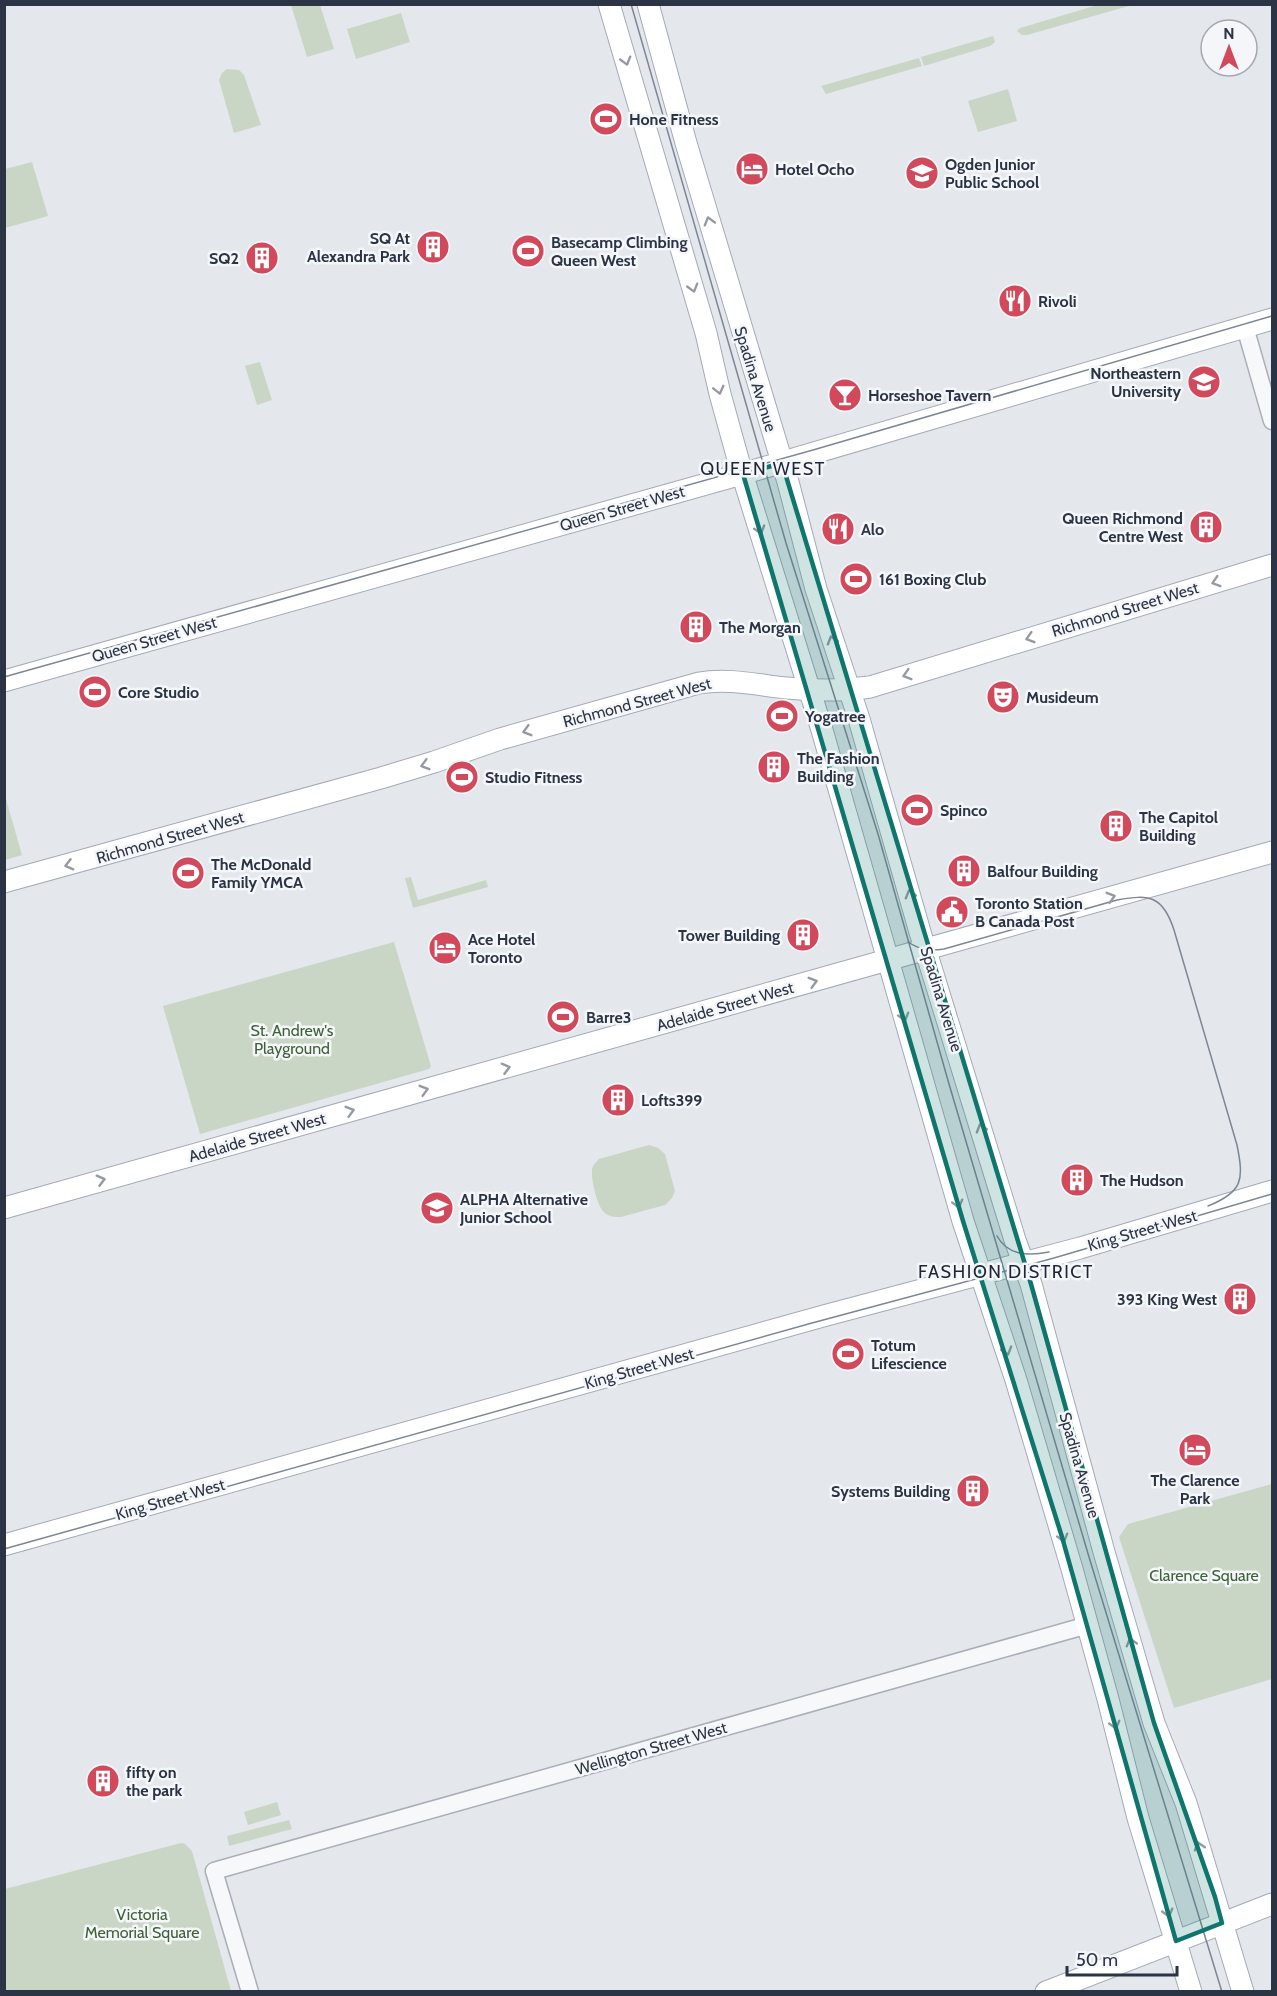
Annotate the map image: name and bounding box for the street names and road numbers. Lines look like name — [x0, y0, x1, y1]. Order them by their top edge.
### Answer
street label: Spadina Avenue — [730, 324, 781, 434]
street label: Queen Street West — [558, 481, 687, 535]
street label: Richmond Street West — [1049, 578, 1201, 641]
street label: Queen Street West — [90, 612, 219, 666]
street label: Richmond Street West — [561, 673, 714, 731]
street label: Richmond Street West — [94, 807, 247, 868]
street label: Spadina Avenue — [916, 944, 967, 1054]
street label: Adelaide Street West — [654, 978, 796, 1035]
street label: Adelaide Street West — [186, 1109, 328, 1166]
street label: King Street West — [1085, 1206, 1200, 1255]
street label: King Street West — [582, 1344, 697, 1393]
street label: Spadina Avenue — [1055, 1410, 1104, 1520]
street label: King Street West — [113, 1475, 228, 1524]
street label: Wellington Street West — [573, 1718, 730, 1779]

